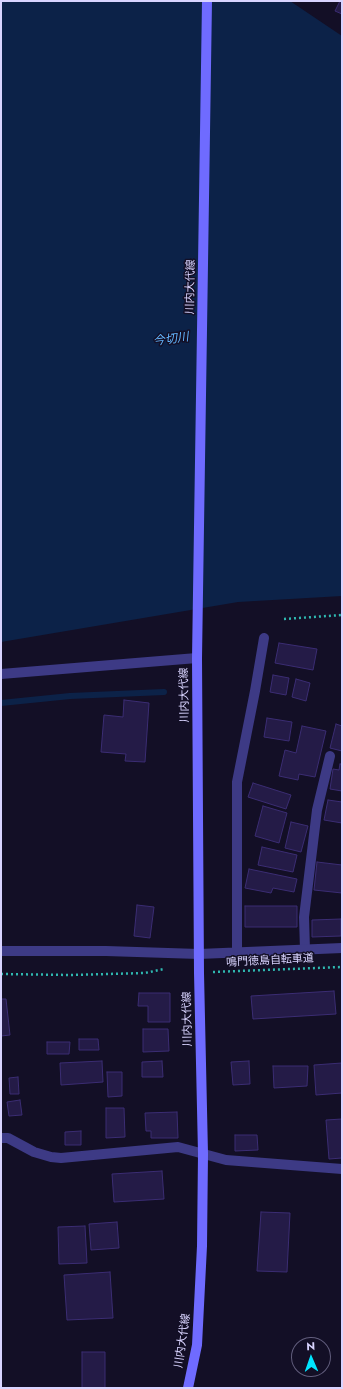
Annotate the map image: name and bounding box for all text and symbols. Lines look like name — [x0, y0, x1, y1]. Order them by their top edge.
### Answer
street label: 川内大代線 — [184, 259, 198, 315]
water label: 今切川 — [152, 330, 190, 350]
street label: 川内大代線 — [178, 667, 192, 723]
street label: 鳴門徳島自転車道 — [226, 952, 314, 970]
street label: 川内大代線 — [181, 991, 195, 1047]
street label: 川内大代線 — [173, 1313, 193, 1369]
north arrow — [291, 1337, 331, 1377]
text: N — [306, 1338, 315, 1354]

